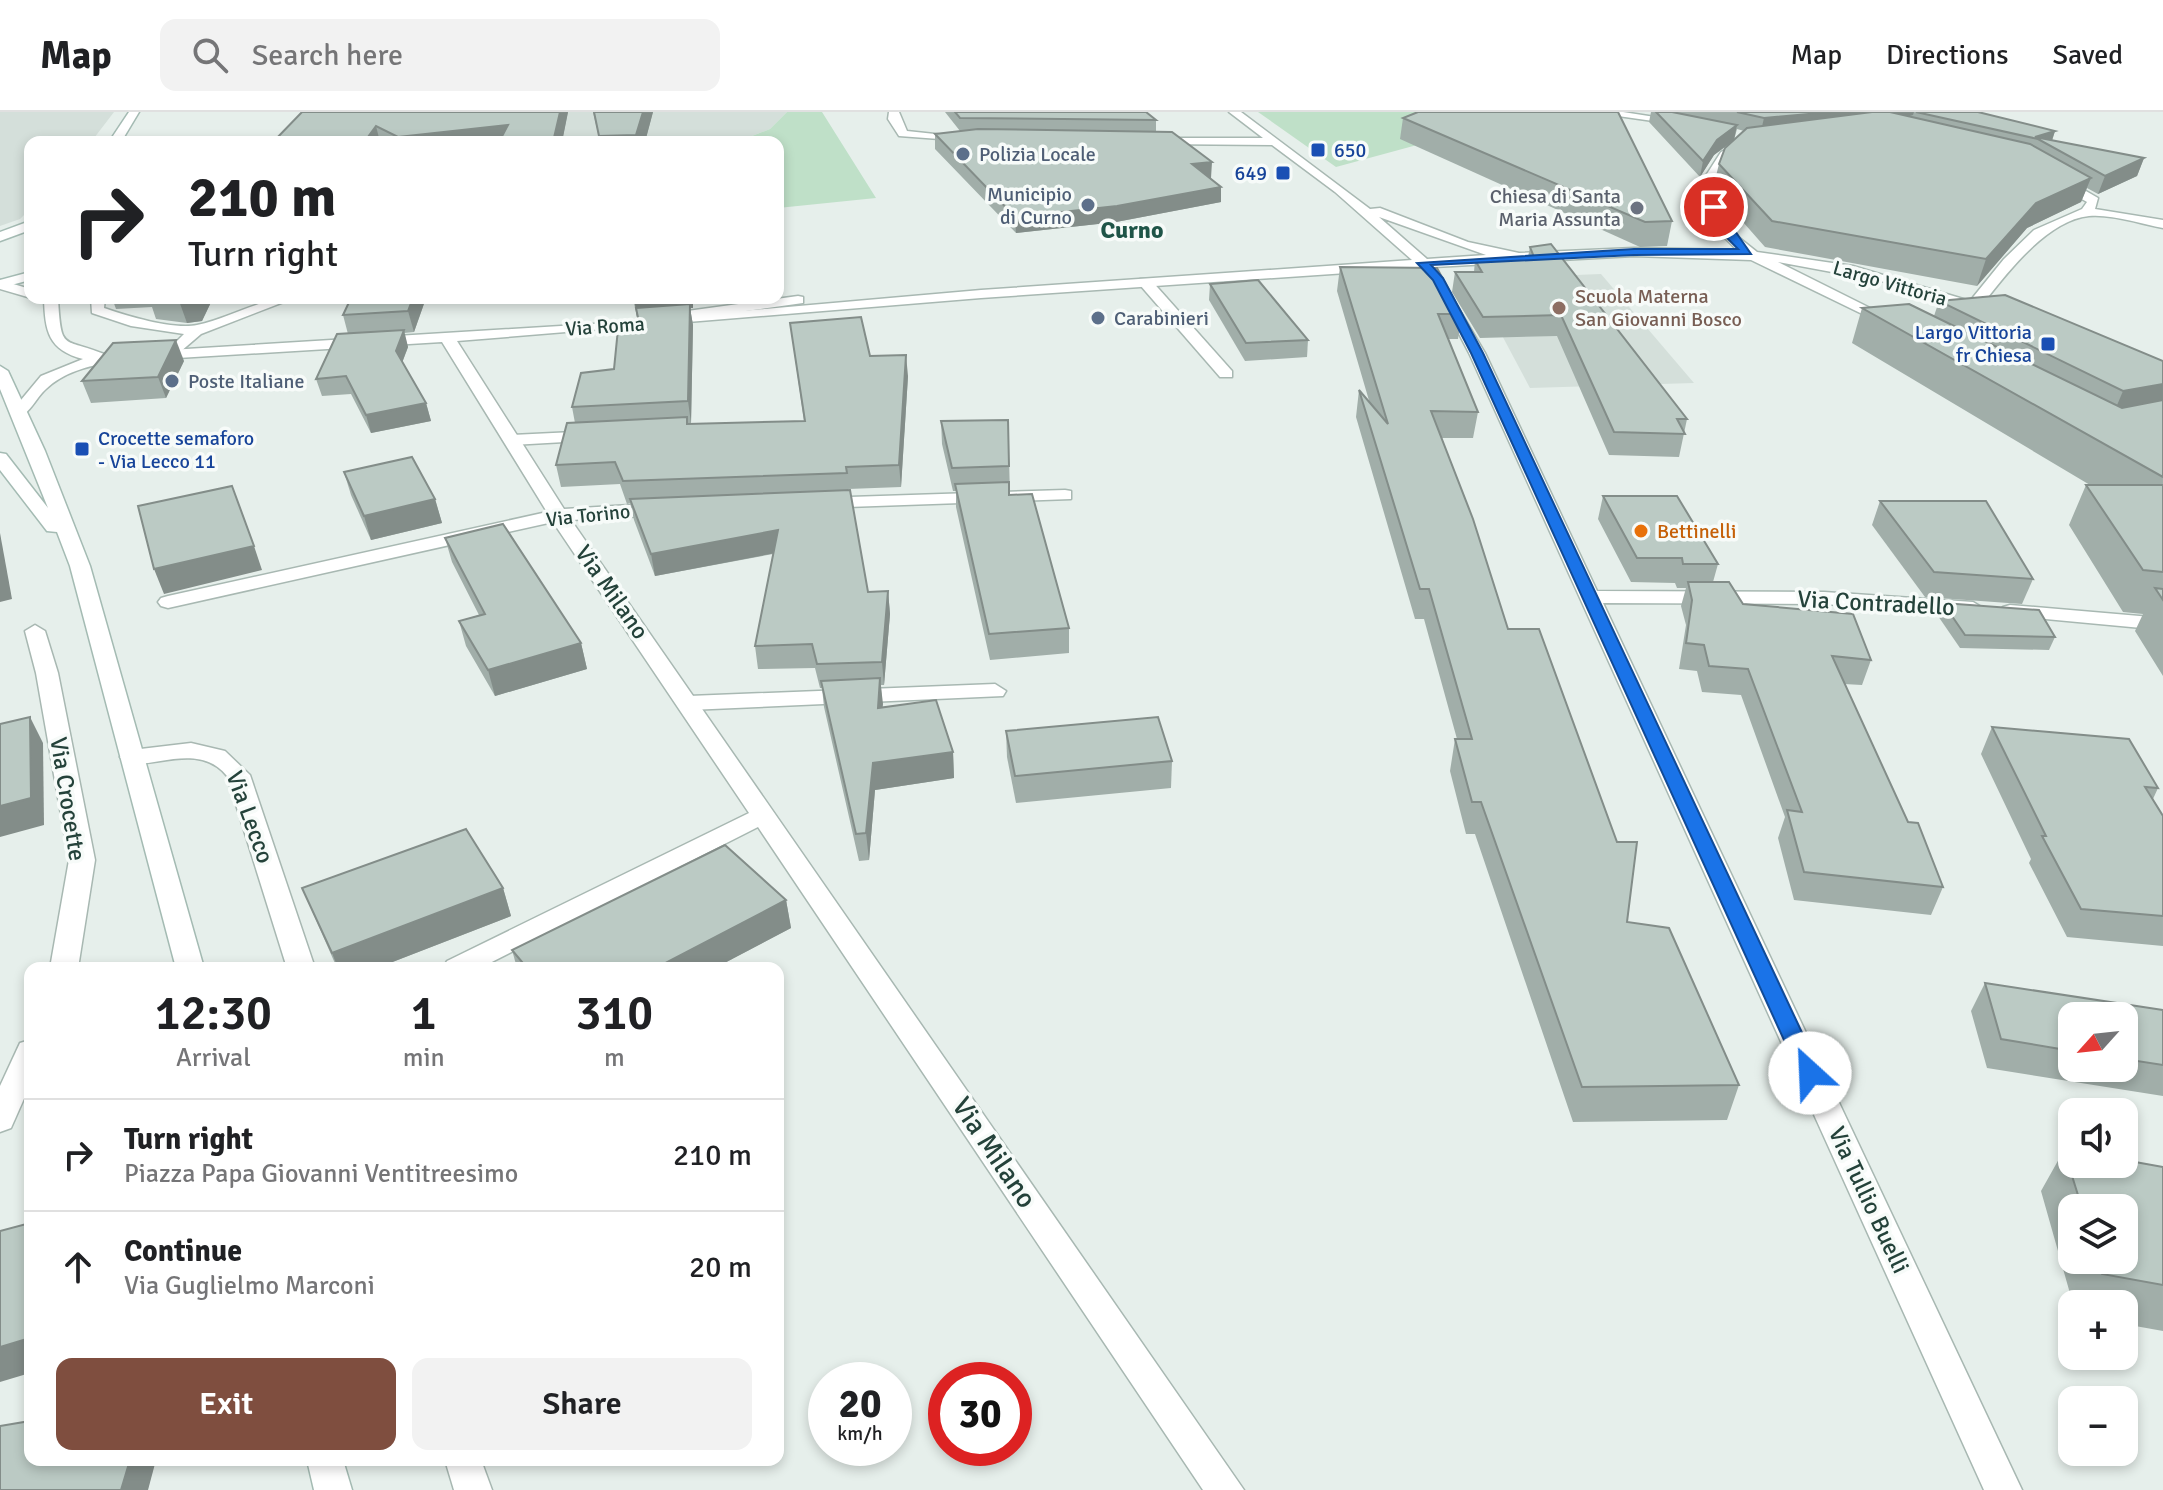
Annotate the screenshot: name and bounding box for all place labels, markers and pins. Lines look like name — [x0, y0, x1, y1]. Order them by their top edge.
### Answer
place label: 650 — [1334, 138, 1366, 163]
marker: 650 — [1309, 141, 1327, 159]
place label: Polizia Locale — [979, 142, 1096, 167]
marker: Polizia Locale — [954, 145, 972, 163]
place label: 649 — [1235, 161, 1267, 186]
marker: 649 — [1274, 164, 1292, 182]
pin — [1680, 173, 1748, 241]
place label: Municipio di Curno — [987, 182, 1072, 230]
place label: Chiesa di Santa Maria Assunta — [1490, 184, 1621, 232]
marker: Municipio di Curno — [1079, 196, 1097, 214]
marker: Chiesa di Santa Maria Assunta — [1628, 199, 1646, 217]
place label: Scuola Materna San Giovanni Bosco — [1575, 284, 1742, 332]
marker: Scuola Materna San Giovanni Bosco — [1550, 299, 1568, 317]
place label: Carabinieri — [1114, 306, 1209, 331]
marker: Carabinieri — [1089, 309, 1107, 327]
place label: Largo Vittoria fr Chiesa — [1915, 320, 2032, 368]
marker: Largo Vittoria fr Chiesa — [2039, 335, 2057, 353]
place label: Poste Italiane — [188, 369, 304, 394]
marker: Poste Italiane — [163, 372, 181, 390]
place label: Crocette semaforo - Via Lecco 11 — [98, 426, 254, 474]
marker: Crocette semaforo - Via Lecco 11 — [73, 440, 91, 458]
place label: Bettinelli — [1657, 519, 1736, 544]
marker: Bettinelli — [1632, 522, 1650, 540]

